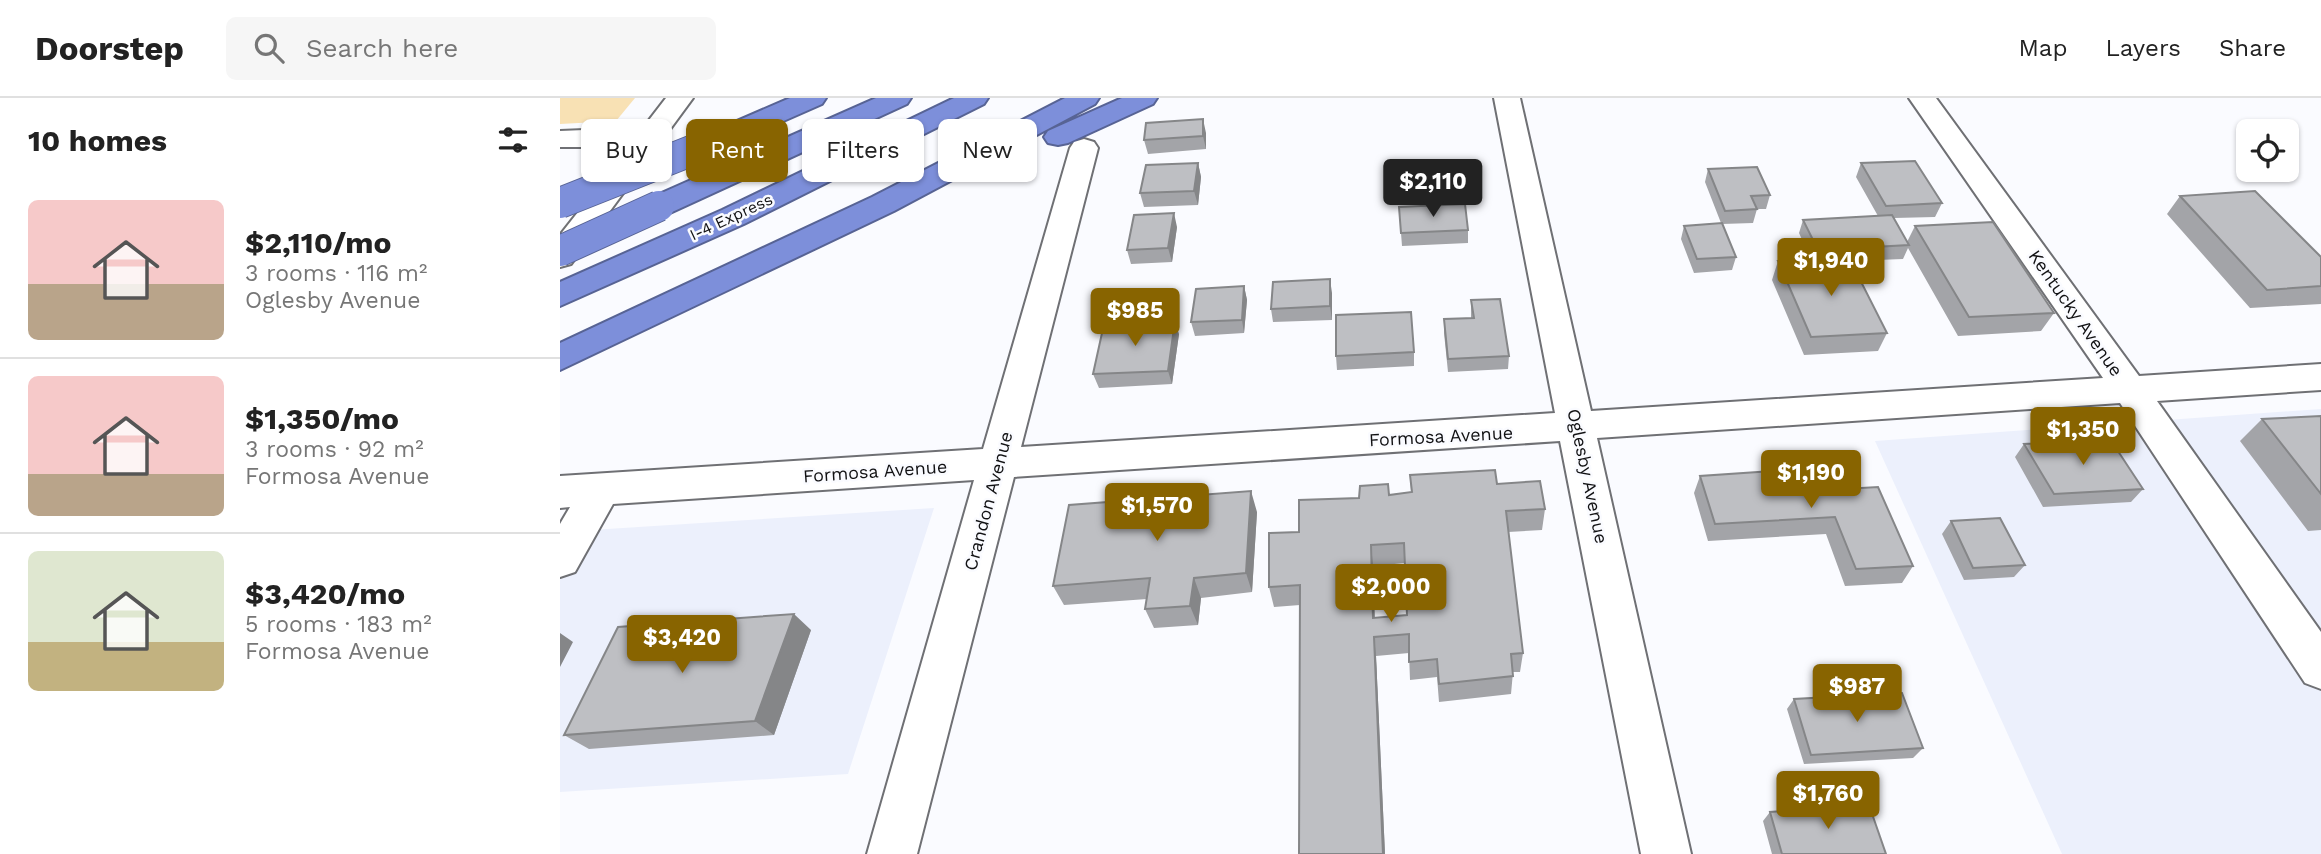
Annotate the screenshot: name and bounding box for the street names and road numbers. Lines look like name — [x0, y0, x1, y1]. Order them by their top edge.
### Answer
street label: I-4 Express — [687, 190, 775, 244]
street label: Kentucky Avenue — [2025, 246, 2127, 380]
street label: Oglesby Avenue — [1563, 407, 1613, 545]
street label: Formosa Avenue — [1368, 422, 1514, 450]
street label: Crandon Avenue — [959, 429, 1017, 573]
street label: Formosa Avenue — [802, 455, 948, 487]

